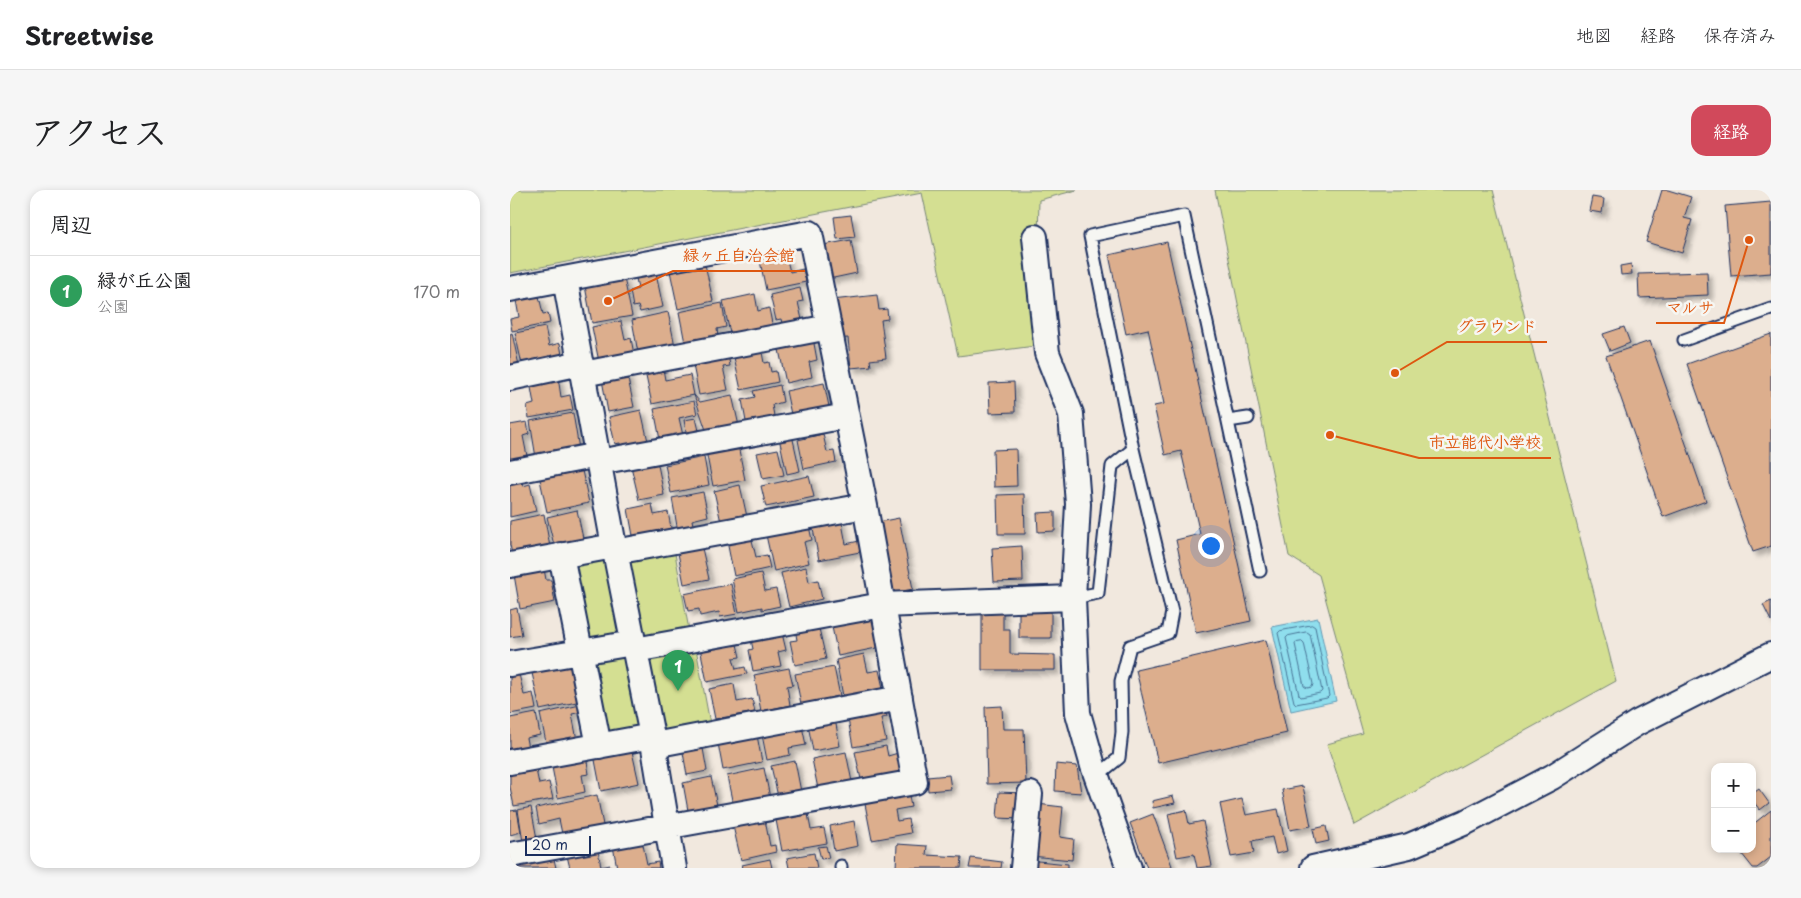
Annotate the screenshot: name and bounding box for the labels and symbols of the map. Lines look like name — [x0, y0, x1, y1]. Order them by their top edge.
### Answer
callout: 緑ヶ丘自治会館 — [673, 240, 805, 271]
text: 緑ヶ丘自治会館 — [683, 242, 795, 266]
callout: マルサ — [1656, 292, 1724, 323]
text: マルサ — [1666, 294, 1714, 318]
callout: グラウンド — [1447, 311, 1547, 342]
text: グラウンド — [1457, 313, 1537, 337]
callout: 市立能代小学校 — [1419, 427, 1551, 458]
text: 市立能代小学校 — [1429, 429, 1541, 453]
your location — [1198, 533, 1224, 559]
pin: 1 — [662, 650, 694, 691]
scale bar — [525, 833, 591, 856]

